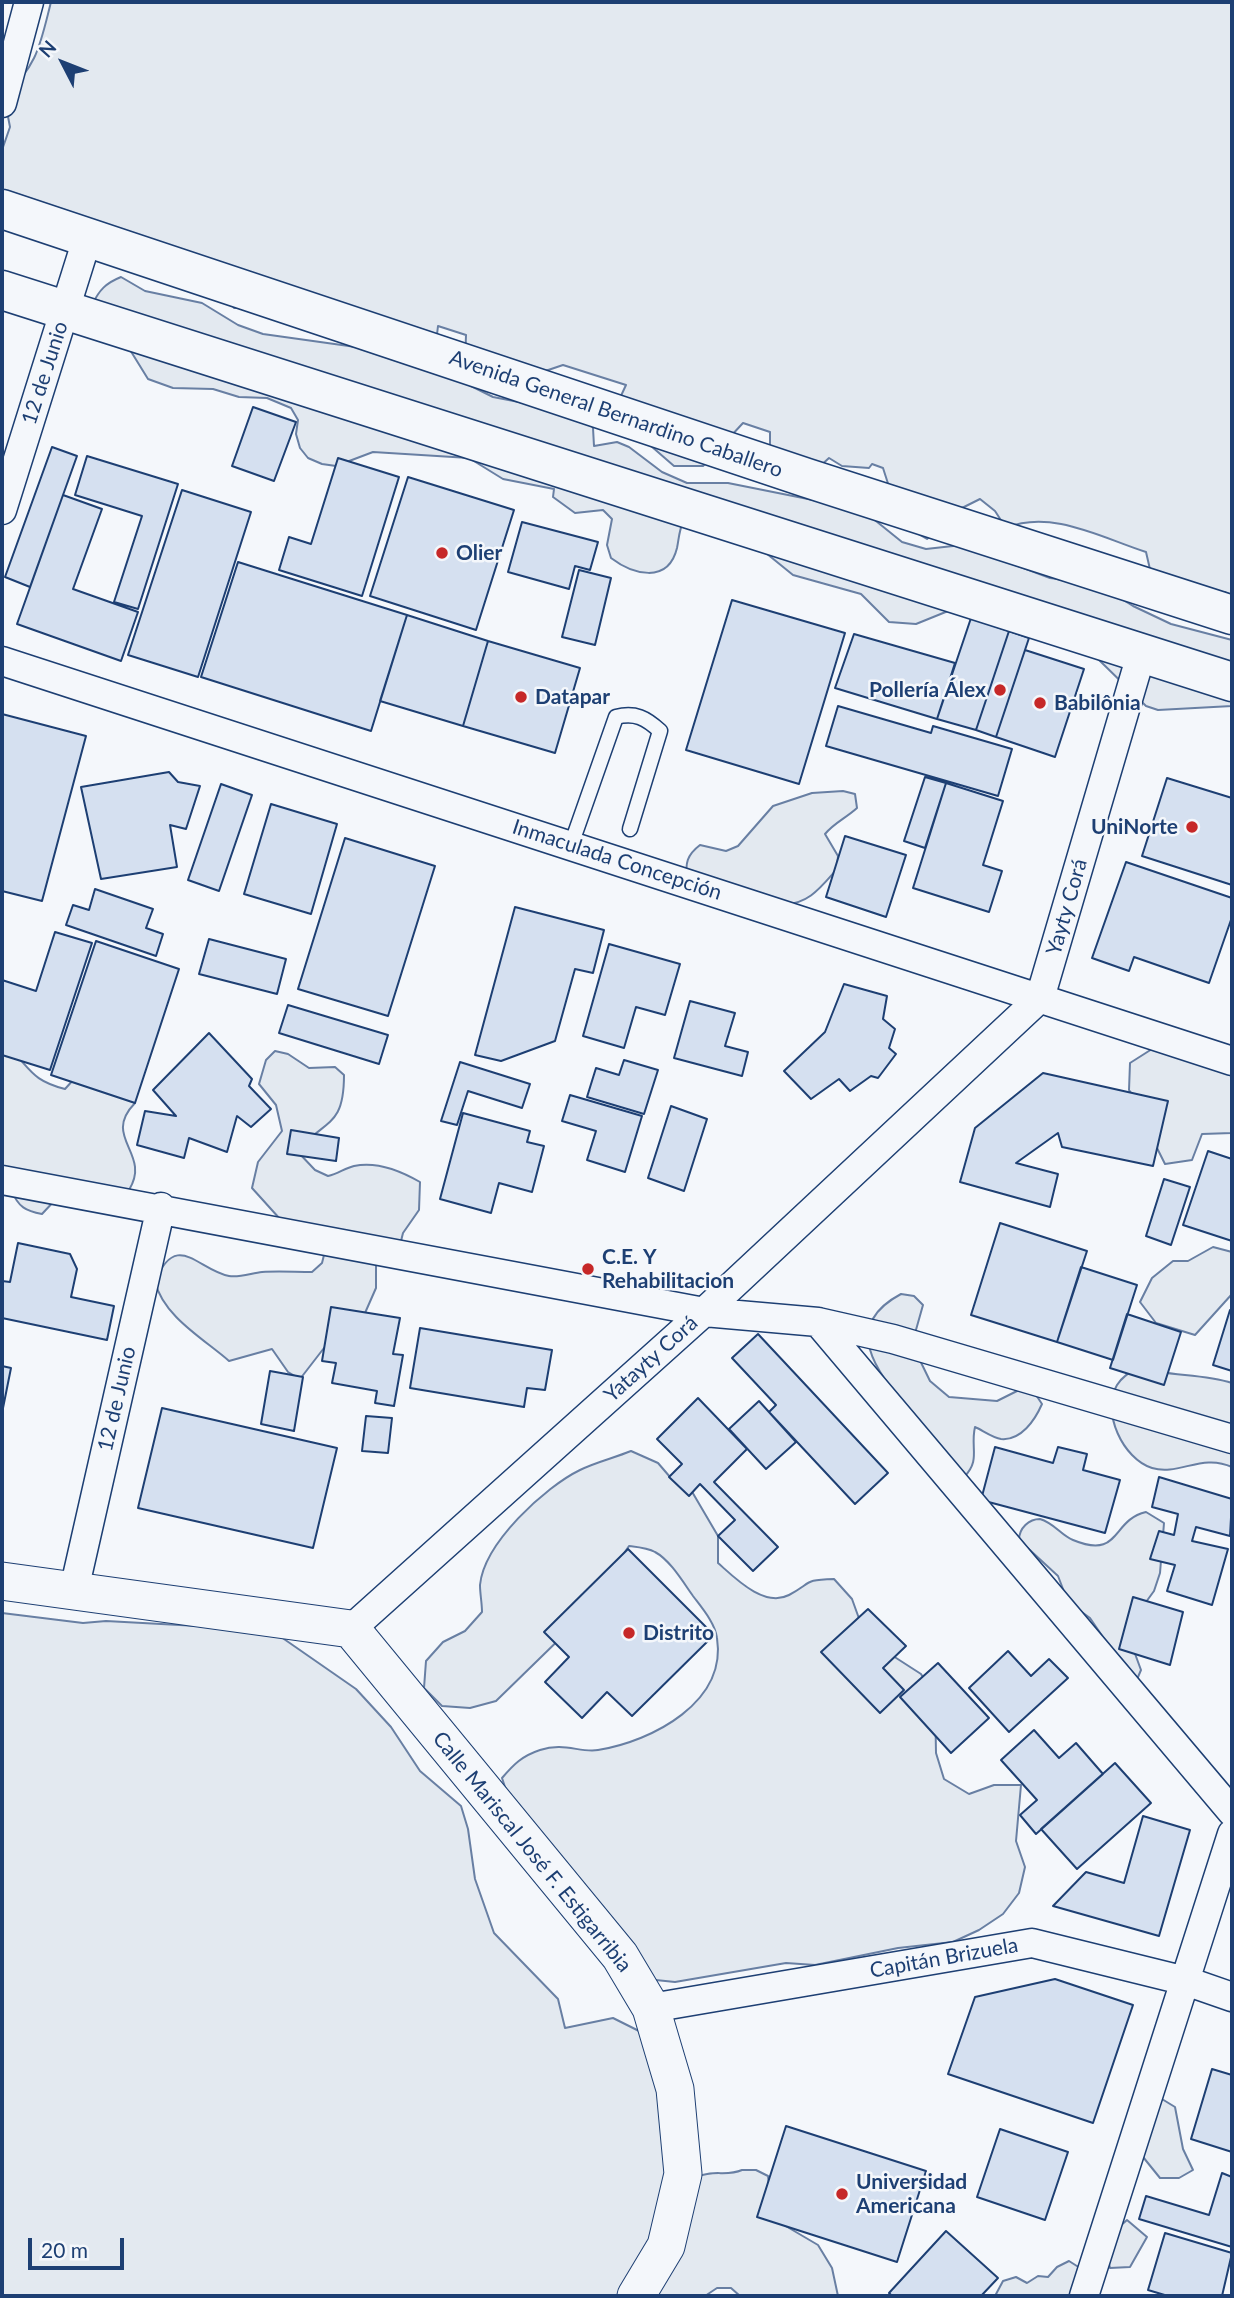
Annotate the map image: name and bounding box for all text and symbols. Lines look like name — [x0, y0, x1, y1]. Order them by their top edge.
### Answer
north arrow — [28, 28, 98, 98]
text: N — [34, 35, 60, 62]
street label: 12 de Junio — [16, 318, 74, 428]
street label: Avenida General Bernardino Caballero — [446, 345, 786, 483]
place label: Olier — [456, 540, 502, 566]
marker: Olier — [434, 545, 450, 561]
place label: Pollería Álex — [869, 677, 986, 703]
marker: Pollería Álex — [992, 682, 1008, 698]
place label: Datapar — [535, 684, 610, 710]
marker: Datapar — [513, 689, 529, 705]
place label: Babilônia — [1054, 690, 1141, 716]
marker: Babilônia — [1032, 695, 1048, 711]
street label: Inmaculada Concepción — [509, 814, 725, 906]
place label: UniNorte — [1091, 814, 1178, 840]
marker: UniNorte — [1184, 819, 1200, 835]
street label: Yayty Corá — [1041, 856, 1093, 958]
place label: C.E. Y Rehabilitacion — [602, 1244, 734, 1294]
marker: C.E. Y Rehabilitacion — [580, 1261, 596, 1277]
street label: Yatayty Corá — [599, 1310, 703, 1408]
street label: 12 de Junio — [93, 1344, 141, 1454]
place label: Distrito — [643, 1620, 714, 1646]
marker: Distrito — [621, 1625, 637, 1641]
street label: Calle Mariscal José F. Estigarribia — [427, 1727, 637, 1977]
street label: Capitán Brizuela — [868, 1933, 1020, 1983]
place label: Universidad Americana — [856, 2169, 967, 2219]
marker: Universidad Americana — [834, 2186, 850, 2202]
scale bar — [32, 2224, 128, 2268]
text: 20 m — [41, 2237, 88, 2262]

